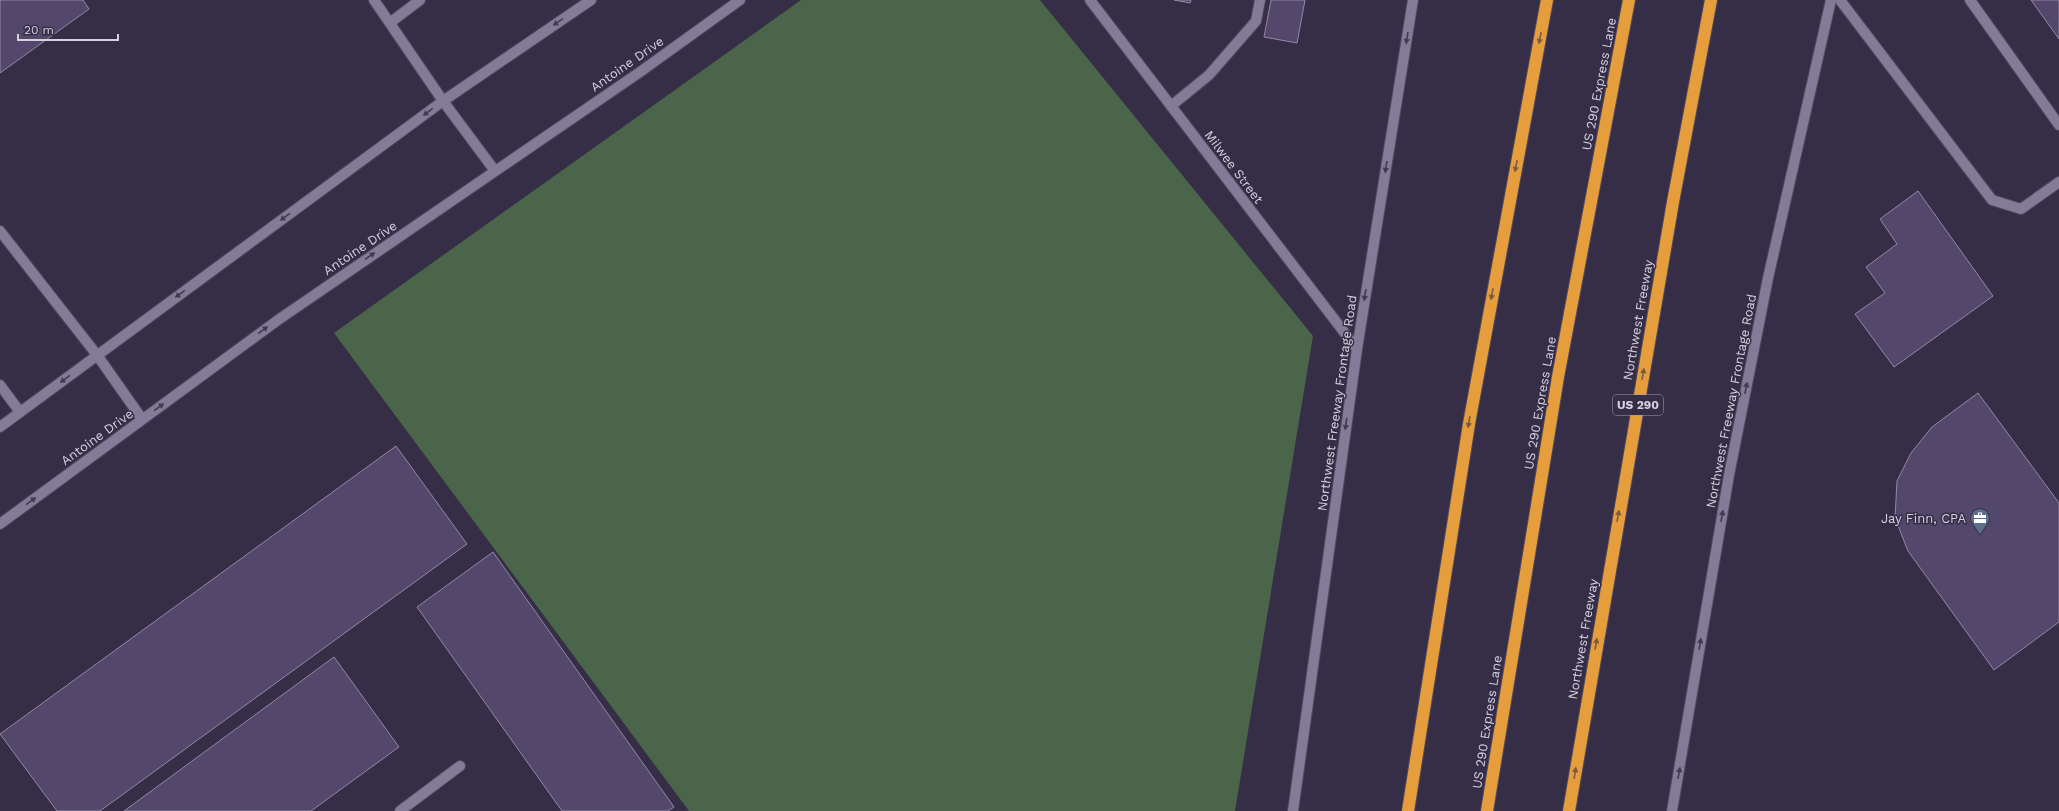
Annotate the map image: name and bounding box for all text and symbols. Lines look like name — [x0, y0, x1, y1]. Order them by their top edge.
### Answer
scale bar — [18, 16, 118, 42]
street label: US 290 Express Lane — [1579, 16, 1619, 152]
one-way arrow — [553, 18, 564, 26]
text: 20 m — [24, 23, 54, 37]
one-way arrow — [1404, 32, 1410, 45]
one-way arrow — [1536, 32, 1542, 44]
street label: Antoine Drive — [588, 33, 666, 95]
one-way arrow — [423, 107, 434, 116]
street label: Milwee Street — [1202, 128, 1267, 207]
one-way arrow — [1513, 160, 1519, 172]
one-way arrow — [1383, 161, 1389, 173]
one-way arrow — [280, 213, 291, 221]
street label: Antoine Drive — [320, 218, 400, 278]
one-way arrow — [365, 252, 375, 260]
street label: Northwest Freeway — [1620, 258, 1656, 381]
one-way arrow — [1489, 288, 1495, 300]
one-way arrow — [1362, 289, 1368, 301]
one-way arrow — [175, 290, 186, 298]
street label: Northwest Freeway Frontage Road — [1703, 293, 1759, 509]
street label: Northwest Freeway Frontage Road — [1314, 294, 1360, 512]
one-way arrow — [258, 326, 269, 335]
street label: US 290 Express Lane — [1521, 335, 1559, 471]
one-way arrow — [1640, 368, 1646, 380]
one-way arrow — [60, 374, 71, 383]
one-way arrow — [1743, 382, 1749, 395]
road number: US 290 — [1613, 395, 1663, 415]
one-way arrow — [153, 403, 164, 412]
street label: Antoine Drive — [58, 406, 136, 468]
one-way arrow — [1466, 416, 1472, 428]
one-way arrow — [1343, 418, 1349, 430]
one-way arrow — [26, 497, 37, 505]
office icon: Jay Finn, CPA — [1969, 507, 1991, 535]
one-way arrow — [1616, 510, 1622, 522]
one-way arrow — [1719, 510, 1725, 522]
place label: Jay Finn, CPA — [1881, 511, 1966, 526]
street label: Northwest Freeway — [1565, 577, 1601, 700]
one-way arrow — [1593, 638, 1599, 650]
one-way arrow — [1697, 638, 1703, 650]
street label: US 290 Express Lane — [1469, 654, 1505, 790]
one-way arrow — [1572, 766, 1578, 779]
one-way arrow — [1676, 766, 1682, 779]

